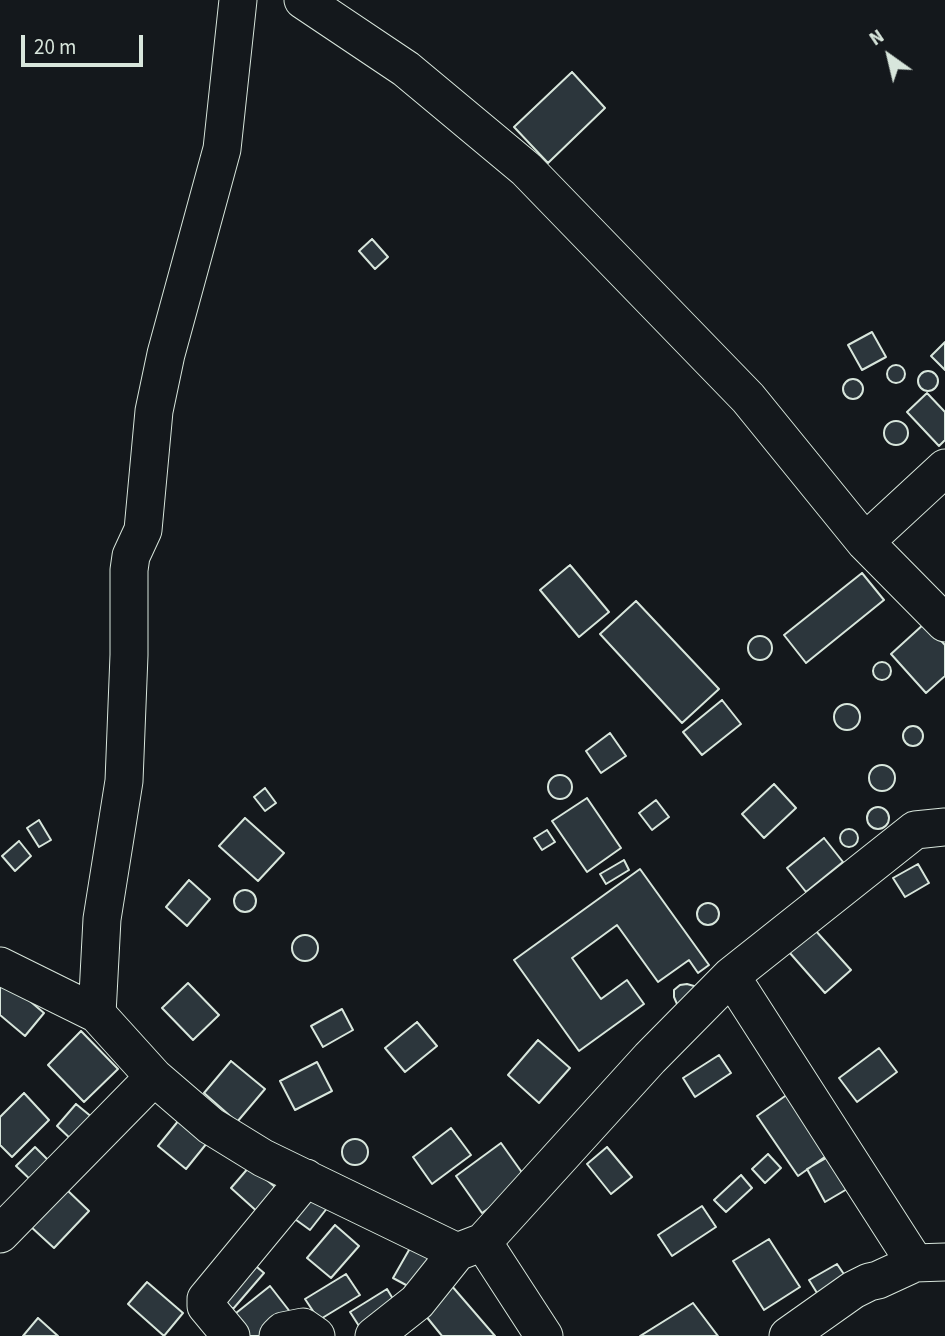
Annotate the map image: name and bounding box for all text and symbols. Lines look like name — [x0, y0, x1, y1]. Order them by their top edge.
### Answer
scale bar — [24, 21, 147, 65]
north arrow — [854, 21, 924, 91]
text: N — [864, 23, 890, 53]
text: 20 m — [34, 32, 76, 62]

